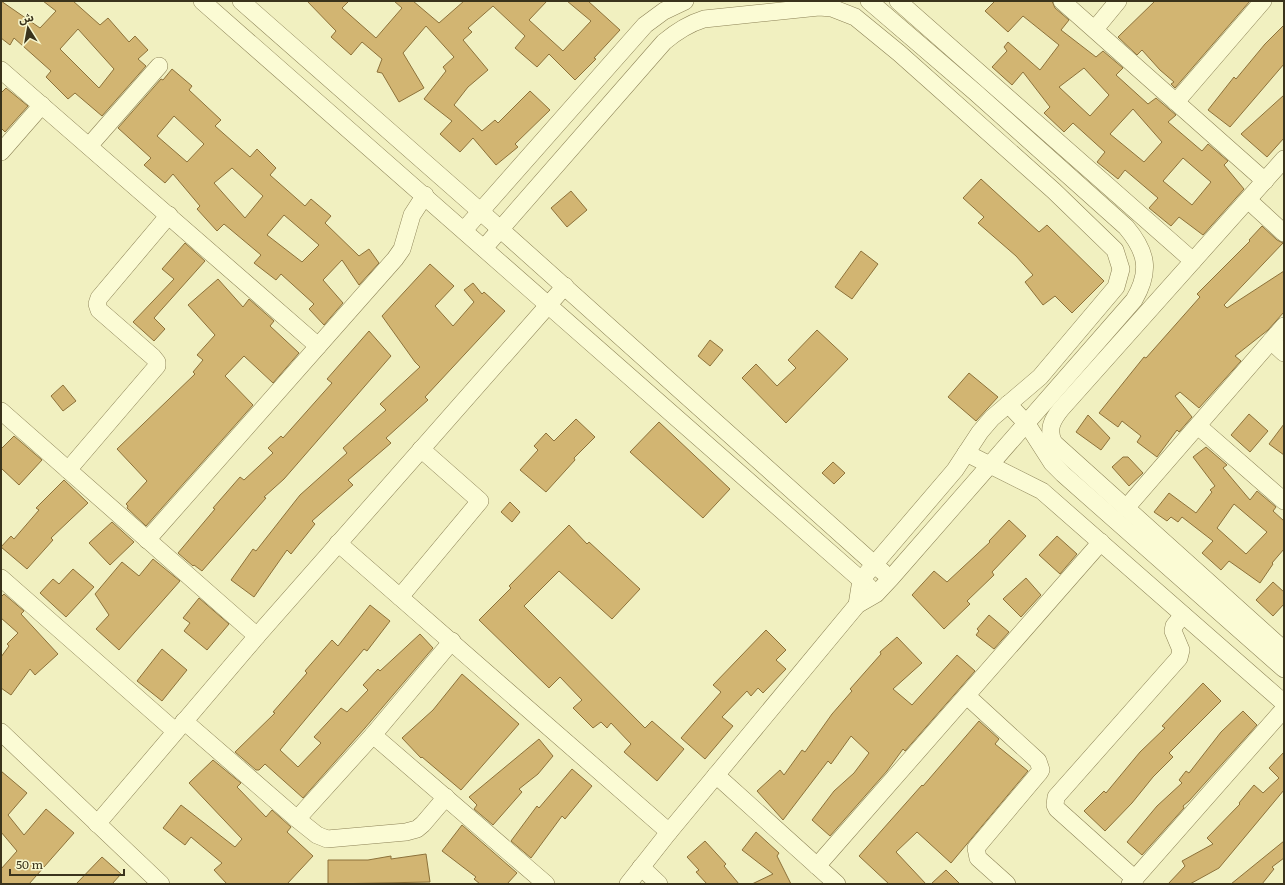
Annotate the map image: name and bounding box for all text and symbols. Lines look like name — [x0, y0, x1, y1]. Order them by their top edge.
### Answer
north arrow — [8, 8, 48, 48]
text: ش — [17, 8, 35, 26]
scale bar — [10, 851, 124, 877]
text: 50 m — [16, 855, 43, 873]

